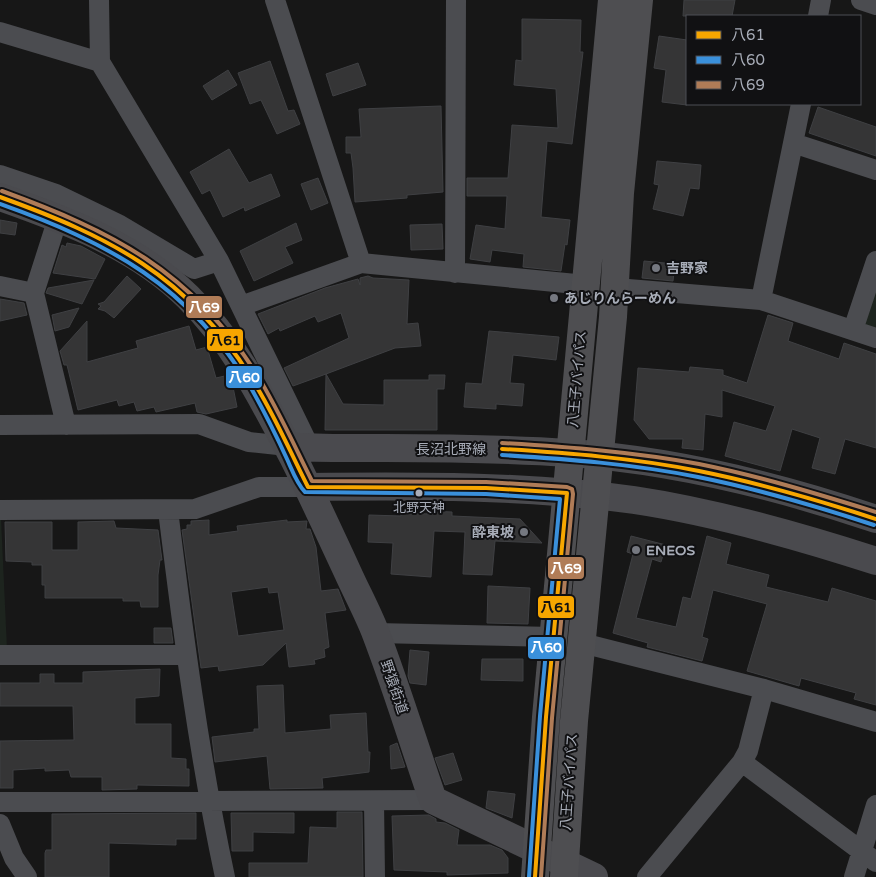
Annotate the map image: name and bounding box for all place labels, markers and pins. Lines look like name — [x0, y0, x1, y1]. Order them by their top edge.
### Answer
place label: 吉野家 — [666, 260, 708, 277]
marker: 吉野家 — [650, 262, 662, 274]
place label: あじりんらーめん — [564, 290, 676, 307]
marker: あじりんらーめん — [548, 292, 560, 304]
marker: 北野天神 — [414, 488, 424, 498]
place label: 北野天神 — [393, 500, 445, 516]
place label: 酔東坡 — [472, 524, 514, 541]
marker: 酔東坡 — [518, 526, 530, 538]
place label: ENEOS — [646, 542, 695, 559]
marker: ENEOS — [630, 544, 642, 556]

